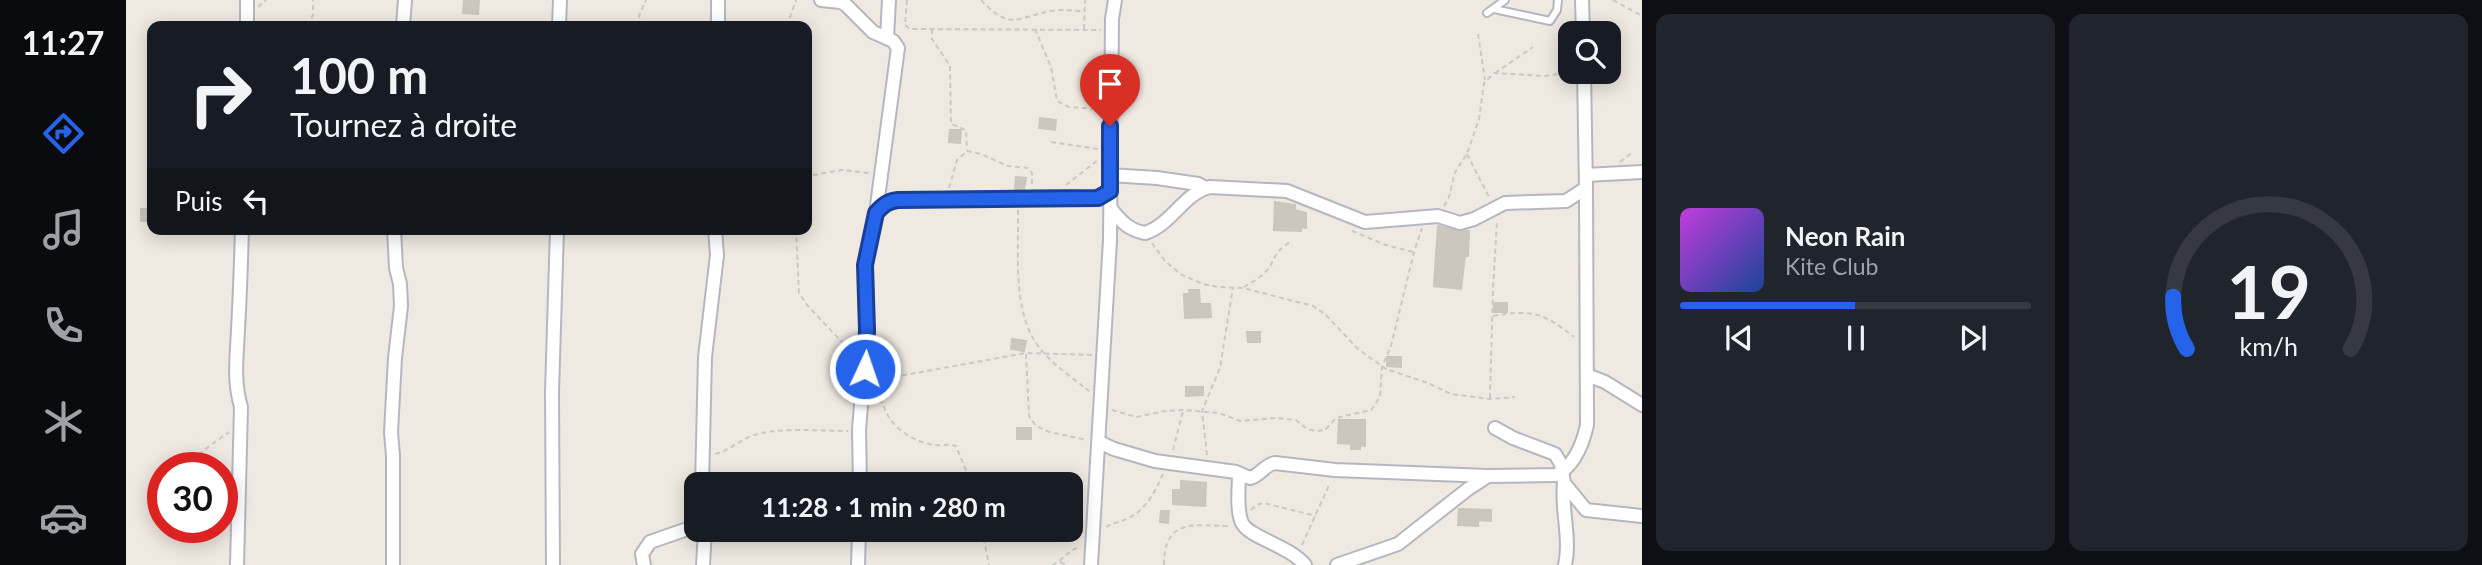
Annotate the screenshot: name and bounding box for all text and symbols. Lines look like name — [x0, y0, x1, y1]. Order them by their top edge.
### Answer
map controls — [1558, 21, 1621, 84]
button: search — [1558, 21, 1621, 84]
text: 11:27 — [22, 23, 104, 62]
text: 100 m — [290, 46, 428, 104]
icon: right — [175, 49, 266, 140]
pin — [1080, 54, 1140, 126]
icon: arrive — [1091, 65, 1129, 103]
text: Tournez à droite — [290, 105, 517, 144]
icon: directions — [39, 109, 88, 158]
icon: left — [237, 182, 275, 220]
text: Puis — [175, 185, 223, 217]
icon: music — [39, 205, 88, 254]
text: Neon Rain — [1785, 220, 1905, 252]
text: 19 — [2226, 247, 2311, 335]
text: Kite Club — [1785, 252, 1878, 280]
icon: phone — [39, 301, 88, 350]
icon: previous — [1720, 319, 1758, 357]
icon: pause — [1837, 319, 1875, 357]
icon: next — [1954, 319, 1992, 357]
text: km/h — [2239, 330, 2298, 360]
position arrow — [828, 332, 902, 406]
icon: climate — [39, 397, 88, 446]
speed limit sign: 30 — [147, 452, 238, 543]
text: 11:28 · 1 min · 280 m — [761, 491, 1006, 523]
icon: car — [39, 493, 88, 542]

